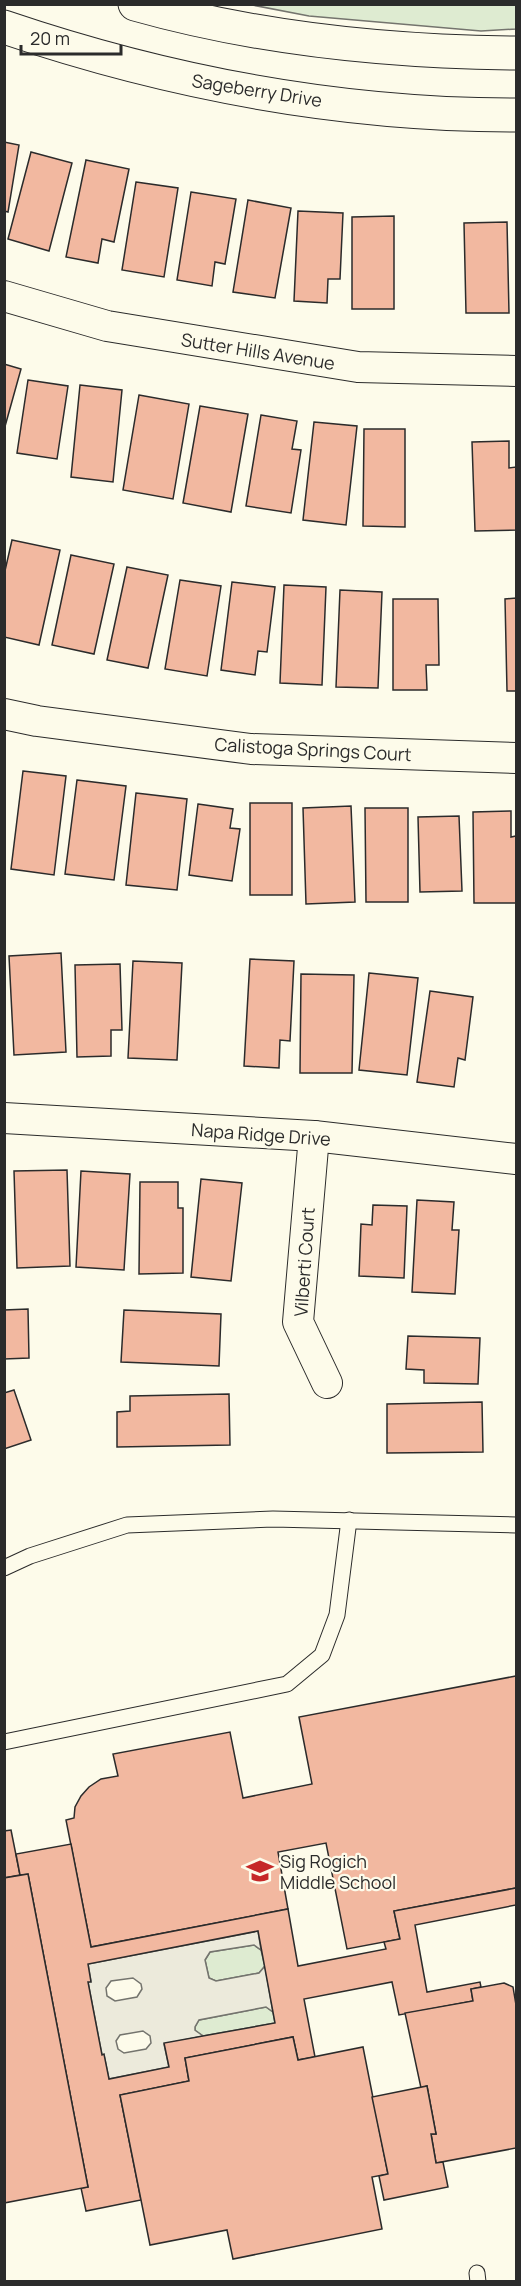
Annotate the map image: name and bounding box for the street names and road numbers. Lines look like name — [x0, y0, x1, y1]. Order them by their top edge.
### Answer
street label: Sageberry Drive — [190, 68, 324, 112]
street label: Sutter Hills Avenue — [179, 327, 337, 375]
street label: Calistoga Springs Court — [214, 732, 412, 766]
street label: Napa Ridge Drive — [191, 1117, 331, 1151]
street label: Vilberti Court — [288, 1207, 320, 1317]

